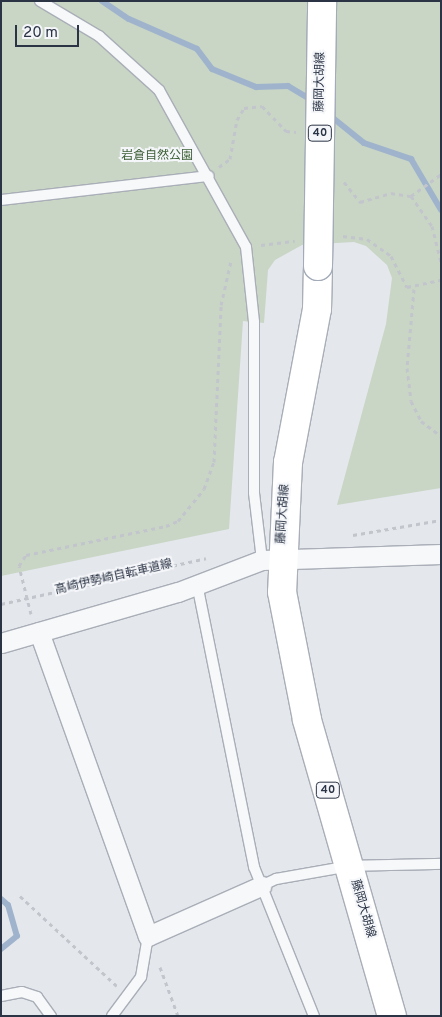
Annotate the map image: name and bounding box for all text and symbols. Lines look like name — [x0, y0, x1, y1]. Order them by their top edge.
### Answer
scale bar — [18, 15, 81, 47]
text: 20 m — [23, 24, 58, 43]
street label: 藤岡大胡線 — [313, 52, 329, 112]
road number: 40 — [308, 125, 332, 142]
park label: 岩倉自然公園 — [121, 150, 193, 164]
street label: 藤岡大胡線 — [275, 484, 293, 544]
street label: 高崎伊勢崎自転車道線 — [54, 557, 174, 599]
road number: 40 — [316, 782, 340, 798]
street label: 藤岡大胡線 — [347, 878, 377, 940]

